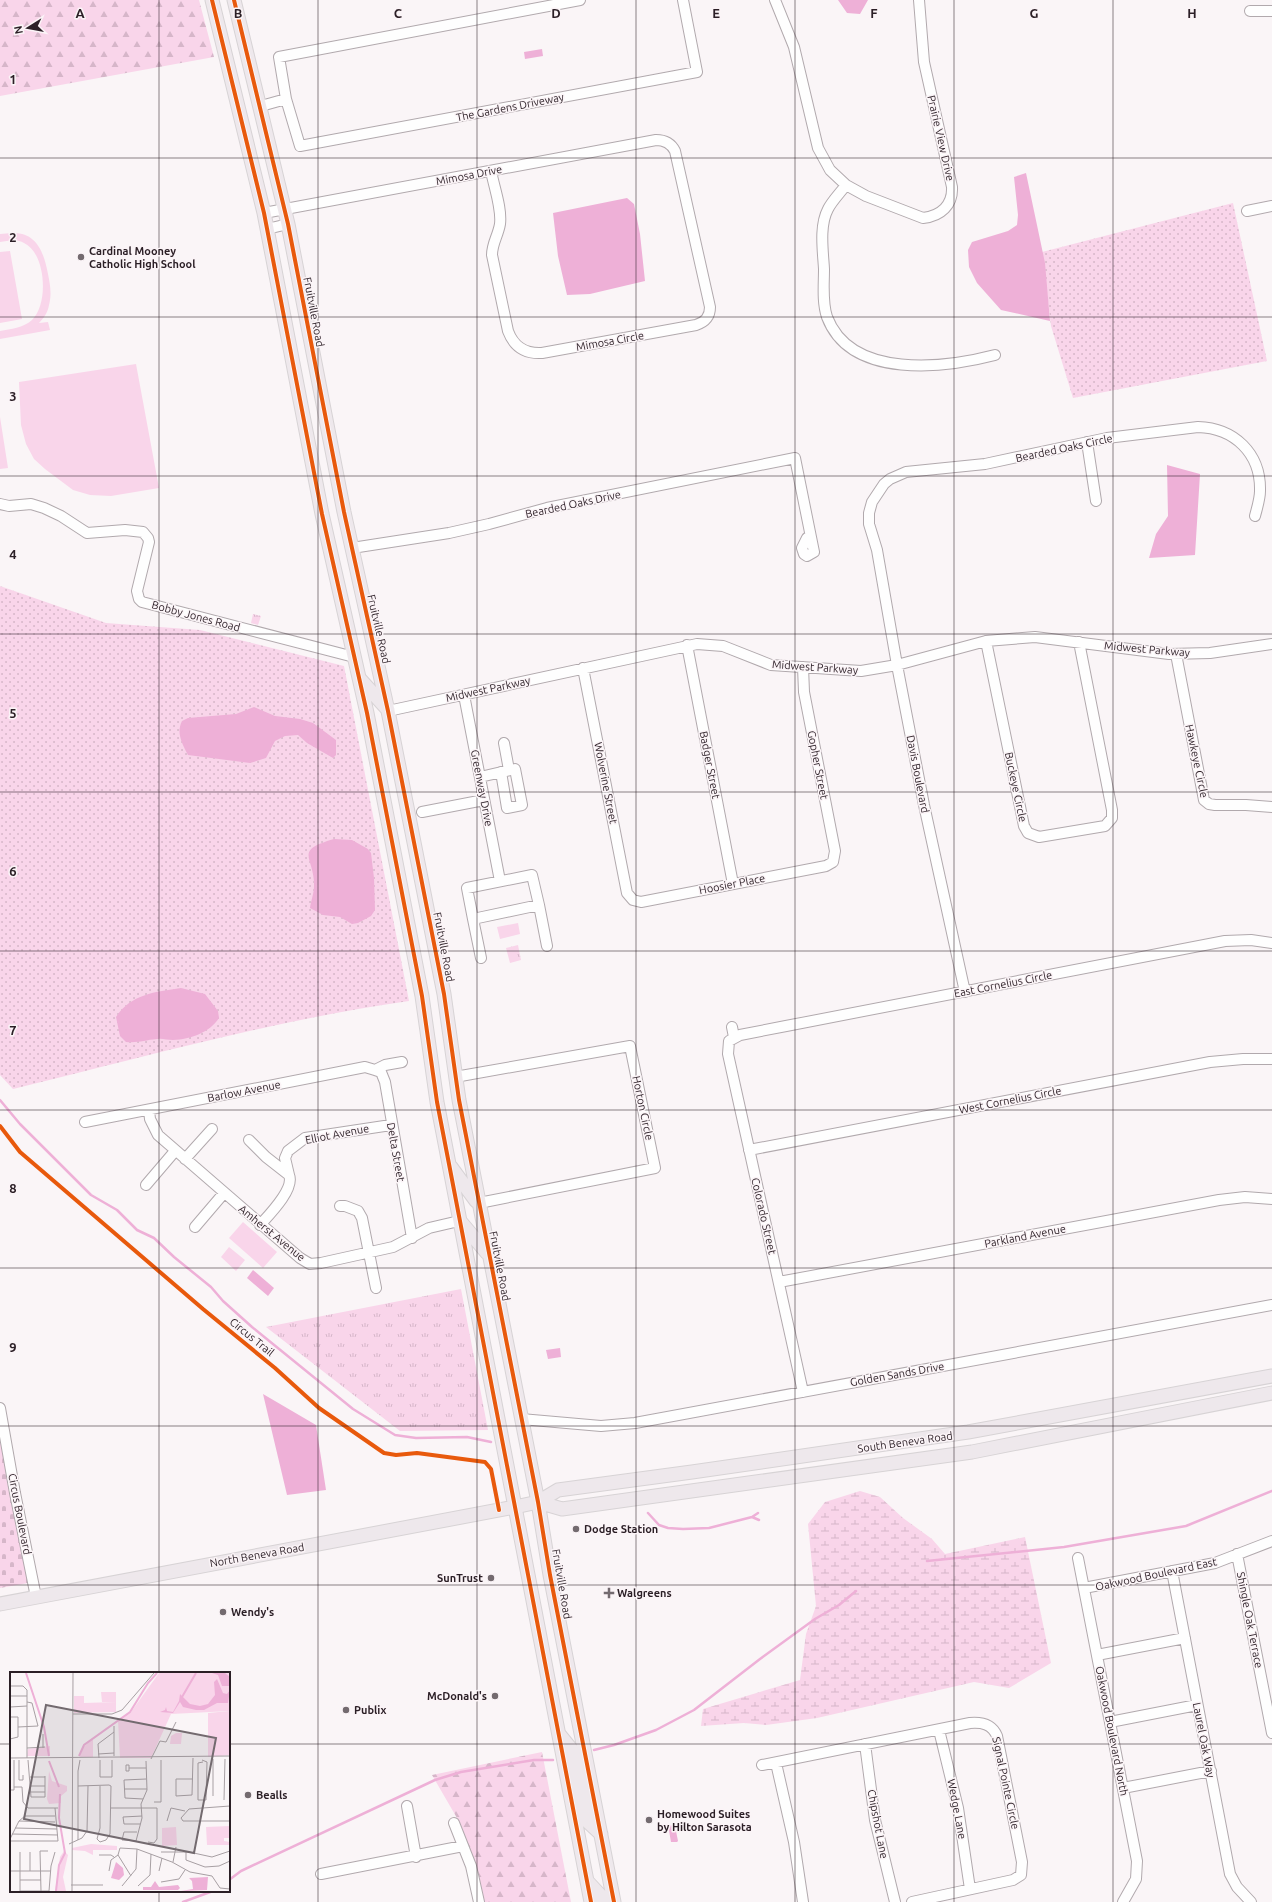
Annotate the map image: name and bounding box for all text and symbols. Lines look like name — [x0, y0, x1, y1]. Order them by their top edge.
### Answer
text: A — [75, 6, 85, 20]
text: B — [234, 6, 243, 20]
text: C — [394, 6, 403, 20]
text: D — [551, 6, 561, 20]
text: E — [712, 6, 720, 20]
text: F — [870, 6, 878, 20]
text: G — [1030, 6, 1039, 20]
text: H — [1187, 6, 1197, 20]
north arrow — [8, 8, 48, 48]
text: N — [12, 25, 25, 35]
text: 1 — [9, 72, 17, 86]
street label: The Gardens Driveway — [455, 91, 566, 123]
street label: Prairie View Drive — [925, 94, 957, 182]
street label: Mimosa Drive — [435, 163, 503, 187]
text: 2 — [9, 230, 17, 244]
place label: Cardinal Mooney Catholic High School — [89, 245, 196, 270]
marker: Cardinal Mooney Catholic High School — [76, 252, 86, 262]
street label: Fruitville Road — [301, 276, 327, 348]
street label: Mimosa Circle — [575, 329, 645, 353]
text: 3 — [9, 389, 17, 403]
street label: Bearded Oaks Circle — [1014, 432, 1114, 464]
street label: Bearded Oaks Drive — [524, 488, 622, 520]
text: 4 — [9, 547, 17, 561]
street label: Fruitville Road — [365, 593, 393, 665]
street label: Bobby Jones Road — [151, 598, 241, 634]
street label: Midwest Parkway — [1104, 639, 1191, 659]
street label: Midwest Parkway — [772, 658, 859, 676]
street label: Midwest Parkway — [445, 674, 532, 704]
text: 5 — [9, 706, 17, 720]
street label: Hawkeye Circle — [1183, 723, 1211, 799]
street label: Badger Street — [698, 730, 723, 801]
street label: Gopher Street — [805, 730, 831, 801]
street label: Davis Boulevard — [905, 734, 931, 814]
street label: Wolverine Street — [592, 741, 620, 826]
street label: Greenway Drive — [469, 749, 495, 827]
street label: Buckeye Circle — [1003, 751, 1029, 823]
text: 6 — [9, 864, 17, 878]
street label: Hoosier Place — [698, 872, 766, 896]
street label: Fruitville Road — [431, 911, 457, 983]
street label: East Cornelius Circle — [953, 969, 1053, 999]
text: 7 — [9, 1023, 17, 1037]
street label: Horton Circle — [630, 1075, 656, 1141]
street label: Barlow Avenue — [206, 1078, 282, 1104]
street label: West Cornelius Circle — [958, 1084, 1062, 1116]
street label: Delta Street — [385, 1121, 407, 1183]
street label: Elliot Avenue — [304, 1122, 370, 1146]
street label: Colorado Street — [749, 1176, 779, 1256]
text: 8 — [9, 1181, 17, 1195]
street label: Amherst Avenue — [236, 1203, 308, 1263]
street label: Parkland Avenue — [983, 1222, 1067, 1250]
street label: Fruitville Road — [487, 1230, 513, 1302]
street label: Circus Trail — [227, 1316, 277, 1359]
text: 9 — [9, 1340, 17, 1354]
street label: Golden Sands Drive — [849, 1360, 945, 1388]
street label: South Beneva Road — [857, 1429, 953, 1455]
street label: Circus Boulevard — [6, 1472, 34, 1556]
place label: Dodge Station — [584, 1523, 658, 1535]
marker: Dodge Station — [571, 1524, 581, 1534]
street label: North Beneva Road — [209, 1541, 305, 1569]
street label: Fruitville Road — [550, 1548, 574, 1620]
street label: Oakwood Boulevard East — [1094, 1555, 1218, 1593]
street label: Shingle Oak Terrace — [1235, 1571, 1265, 1669]
place label: SunTrust — [437, 1572, 483, 1584]
marker: SunTrust — [486, 1573, 496, 1583]
place label: Walgreens — [617, 1587, 672, 1599]
marker: Walgreens — [604, 1588, 614, 1598]
place label: Wendy's — [231, 1606, 274, 1618]
marker: Wendy's — [218, 1607, 228, 1617]
street label: Oakwood Boulevard North — [1094, 1665, 1130, 1797]
inset map — [10, 1672, 230, 1892]
place label: McDonald's — [427, 1690, 487, 1702]
marker: McDonald's — [490, 1691, 500, 1701]
street label: Laurel Oak Way — [1191, 1701, 1217, 1779]
place label: Publix — [354, 1704, 386, 1716]
marker: Publix — [341, 1705, 351, 1715]
street label: Signal Pointe Circle — [990, 1736, 1022, 1830]
street label: Wedge Lane — [945, 1778, 969, 1840]
street label: Chipshot Lane — [865, 1788, 891, 1860]
place label: Bealls — [256, 1789, 287, 1801]
marker: Bealls — [243, 1790, 253, 1800]
place label: Homewood Suites by Hilton Sarasota — [657, 1808, 752, 1833]
marker: Homewood Suites by Hilton Sarasota — [644, 1815, 654, 1825]

